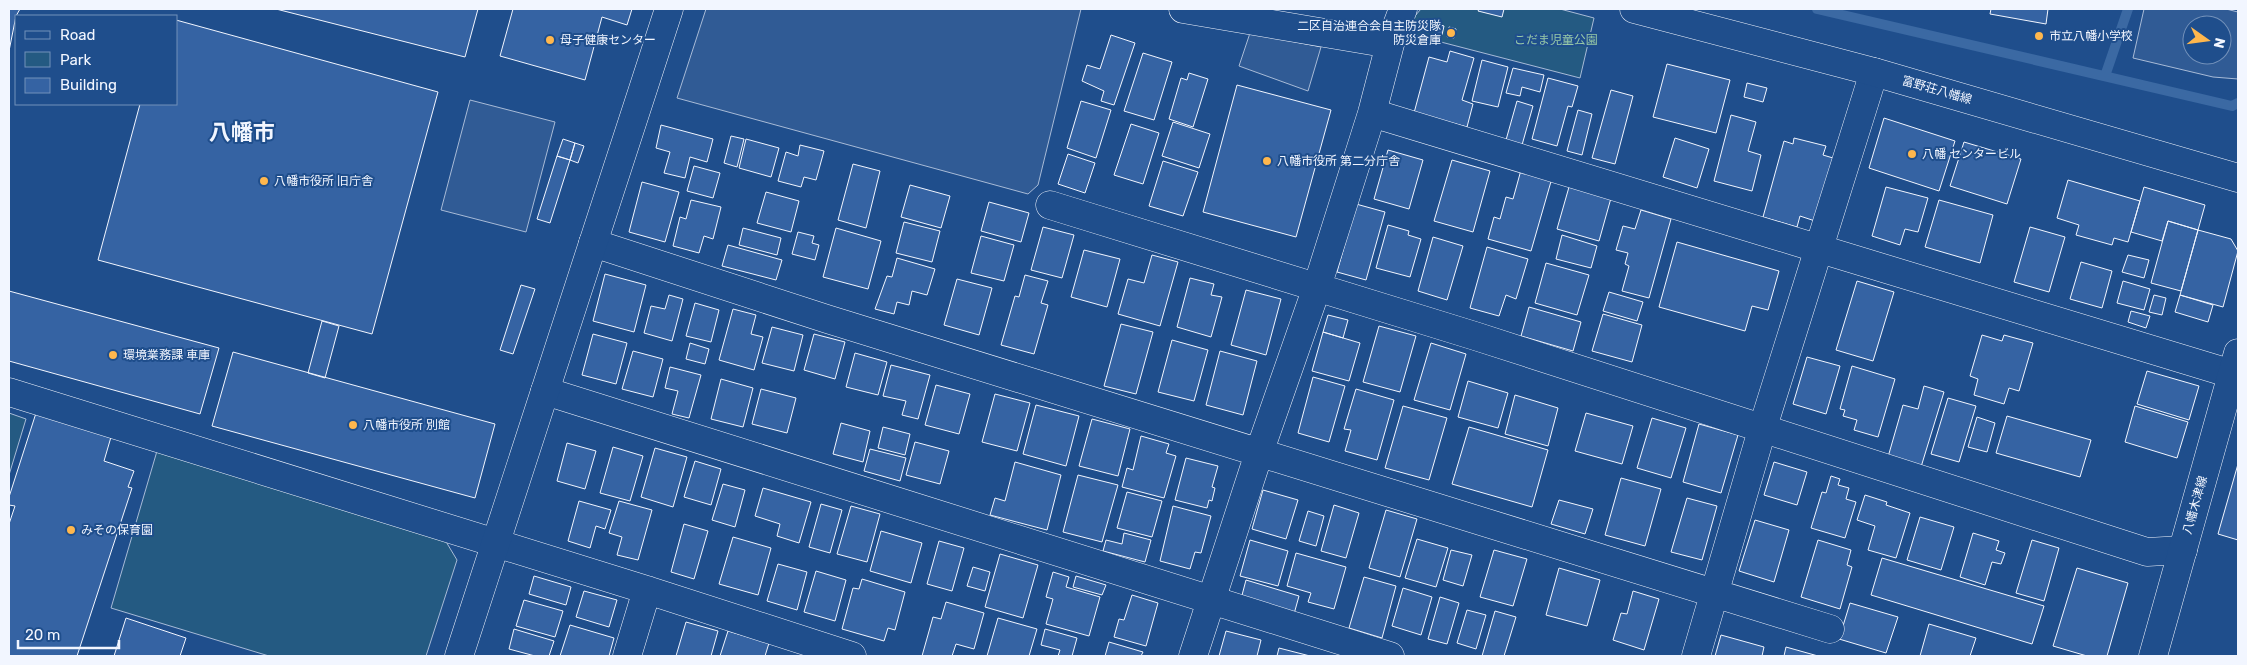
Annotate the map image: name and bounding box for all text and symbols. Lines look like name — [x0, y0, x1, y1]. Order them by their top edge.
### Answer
legend — [15, 15, 178, 105]
north arrow — [2182, 15, 2232, 65]
place label: 二区自治連合会自主防災隊 防災倉庫 — [1297, 19, 1441, 47]
text: Road — [60, 26, 96, 44]
marker: 二区自治連合会自主防災隊 防災倉庫 — [1445, 27, 1457, 39]
place label: 市立八幡小学校 — [2049, 29, 2133, 43]
marker: 市立八幡小学校 — [2033, 30, 2045, 42]
place label: 母子健康センター — [560, 33, 656, 47]
park label: こだま児童公園 — [1514, 33, 1598, 47]
marker: 母子健康センター — [544, 34, 556, 46]
text: N — [2210, 36, 2229, 50]
text: Park — [60, 51, 91, 69]
street label: 富野荘八幡線 — [1900, 73, 1974, 107]
text: Building — [60, 76, 117, 94]
district label: 八幡市 — [209, 119, 275, 146]
place label: 八幡 センタービル — [1922, 147, 2021, 161]
marker: 八幡 センタービル — [1906, 148, 1918, 160]
place label: 八幡市役所 第二分庁舎 — [1277, 154, 1400, 168]
marker: 八幡市役所 第二分庁舎 — [1261, 155, 1273, 167]
place label: 八幡市役所 旧庁舎 — [274, 174, 373, 188]
marker: 八幡市役所 旧庁舎 — [258, 175, 270, 187]
place label: 環境業務課 車庫 — [123, 348, 210, 362]
marker: 環境業務課 車庫 — [107, 349, 119, 361]
place label: 八幡市役所 別館 — [363, 418, 450, 432]
marker: 八幡市役所 別館 — [347, 419, 359, 431]
street label: 八幡木津線 — [2180, 474, 2210, 536]
place label: みその保育園 — [81, 523, 153, 537]
marker: みその保育園 — [65, 524, 77, 536]
scale bar — [18, 618, 119, 650]
text: 20 m — [25, 626, 60, 644]

